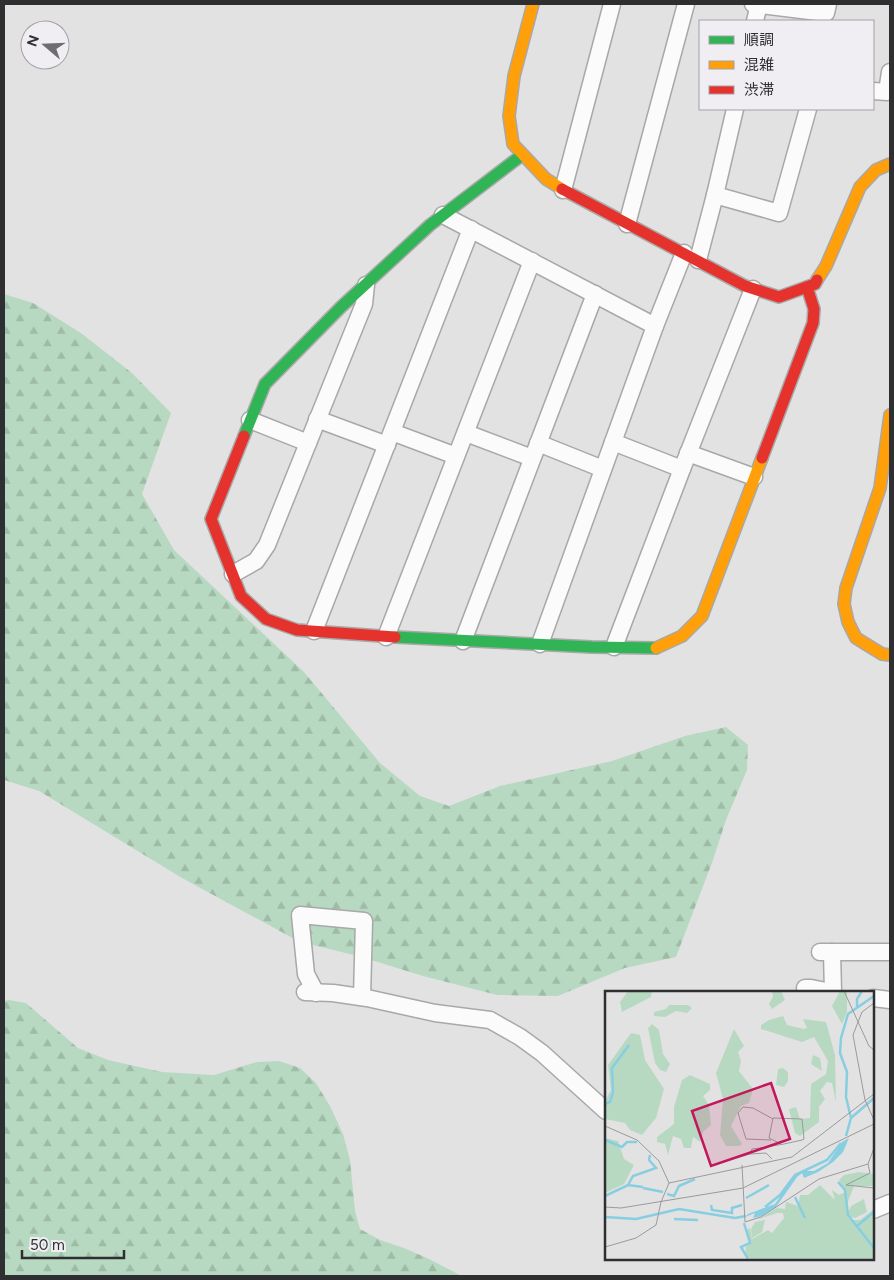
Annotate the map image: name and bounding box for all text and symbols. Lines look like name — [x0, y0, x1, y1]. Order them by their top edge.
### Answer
north arrow — [20, 20, 70, 70]
legend — [699, 20, 874, 110]
text: 順調 — [744, 31, 774, 49]
text: N — [23, 33, 43, 49]
text: 混雑 — [744, 56, 774, 74]
text: 渋滞 — [744, 81, 774, 99]
inset map — [605, 991, 874, 1260]
scale bar — [22, 1228, 125, 1260]
text: 50 m — [30, 1236, 65, 1254]

